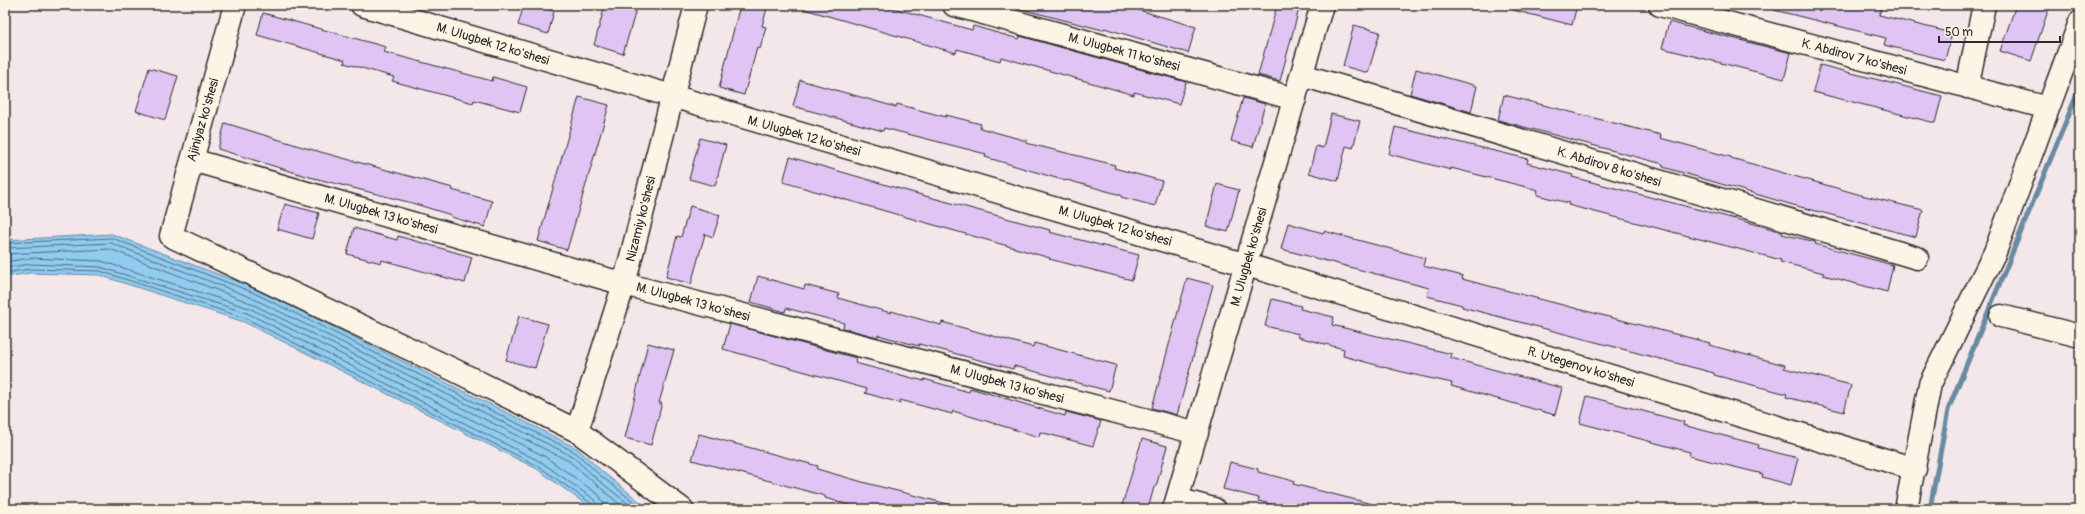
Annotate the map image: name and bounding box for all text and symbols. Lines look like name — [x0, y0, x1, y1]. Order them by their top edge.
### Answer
scale bar — [1939, 18, 2060, 44]
street label: M. Ulugbek 12 ko'shesi — [435, 19, 551, 69]
text: 50 m — [1945, 25, 1973, 40]
street label: M. Ulugbek 11 ko'shesi — [1066, 29, 1182, 75]
street label: K. Abdirov 7 ko'shesi — [1800, 35, 1908, 79]
street label: Ajiniyaz ko'shesi — [183, 77, 223, 163]
street label: M. Ulugbek 12 ko'shesi — [746, 112, 862, 160]
street label: K. Abdirov 8 ko'shesi — [1555, 144, 1663, 190]
street label: Nizamiy ko'shesi — [623, 175, 659, 263]
street label: M. Ulugbek 13 ko'shesi — [323, 190, 439, 238]
street label: M. Ulugbek 12 ko'shesi — [1057, 202, 1173, 250]
street label: M. Ulugbek ko'shesi — [1227, 206, 1271, 308]
street label: M. Ulugbek 13 ko'shesi — [634, 279, 752, 325]
street label: R. Utegenov ko'shesi — [1526, 343, 1636, 391]
street label: M. Ulugbek 13 ko'shesi — [948, 361, 1066, 407]

